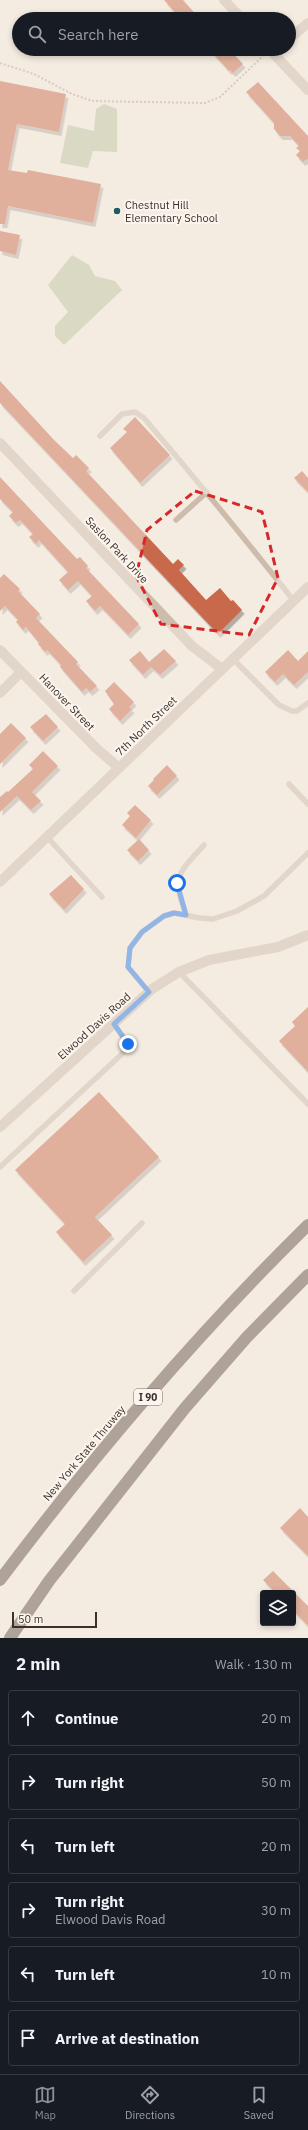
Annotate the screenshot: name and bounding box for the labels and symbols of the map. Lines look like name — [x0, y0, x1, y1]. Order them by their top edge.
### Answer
place label: Chestnut Hill Elementary School — [125, 198, 218, 225]
marker: Chestnut Hill Elementary School — [112, 206, 122, 216]
street label: Saslon Park Drive — [83, 514, 151, 586]
street label: Hanover Street — [36, 670, 98, 734]
street label: 7th North Street — [112, 693, 180, 759]
route start — [168, 874, 186, 892]
street label: Elwood Davis Road — [55, 989, 133, 1063]
route end — [119, 1035, 137, 1053]
road number: I 90 — [134, 1389, 162, 1405]
street label: New York State Thruway — [40, 1402, 128, 1504]
scale bar — [12, 1610, 97, 1629]

